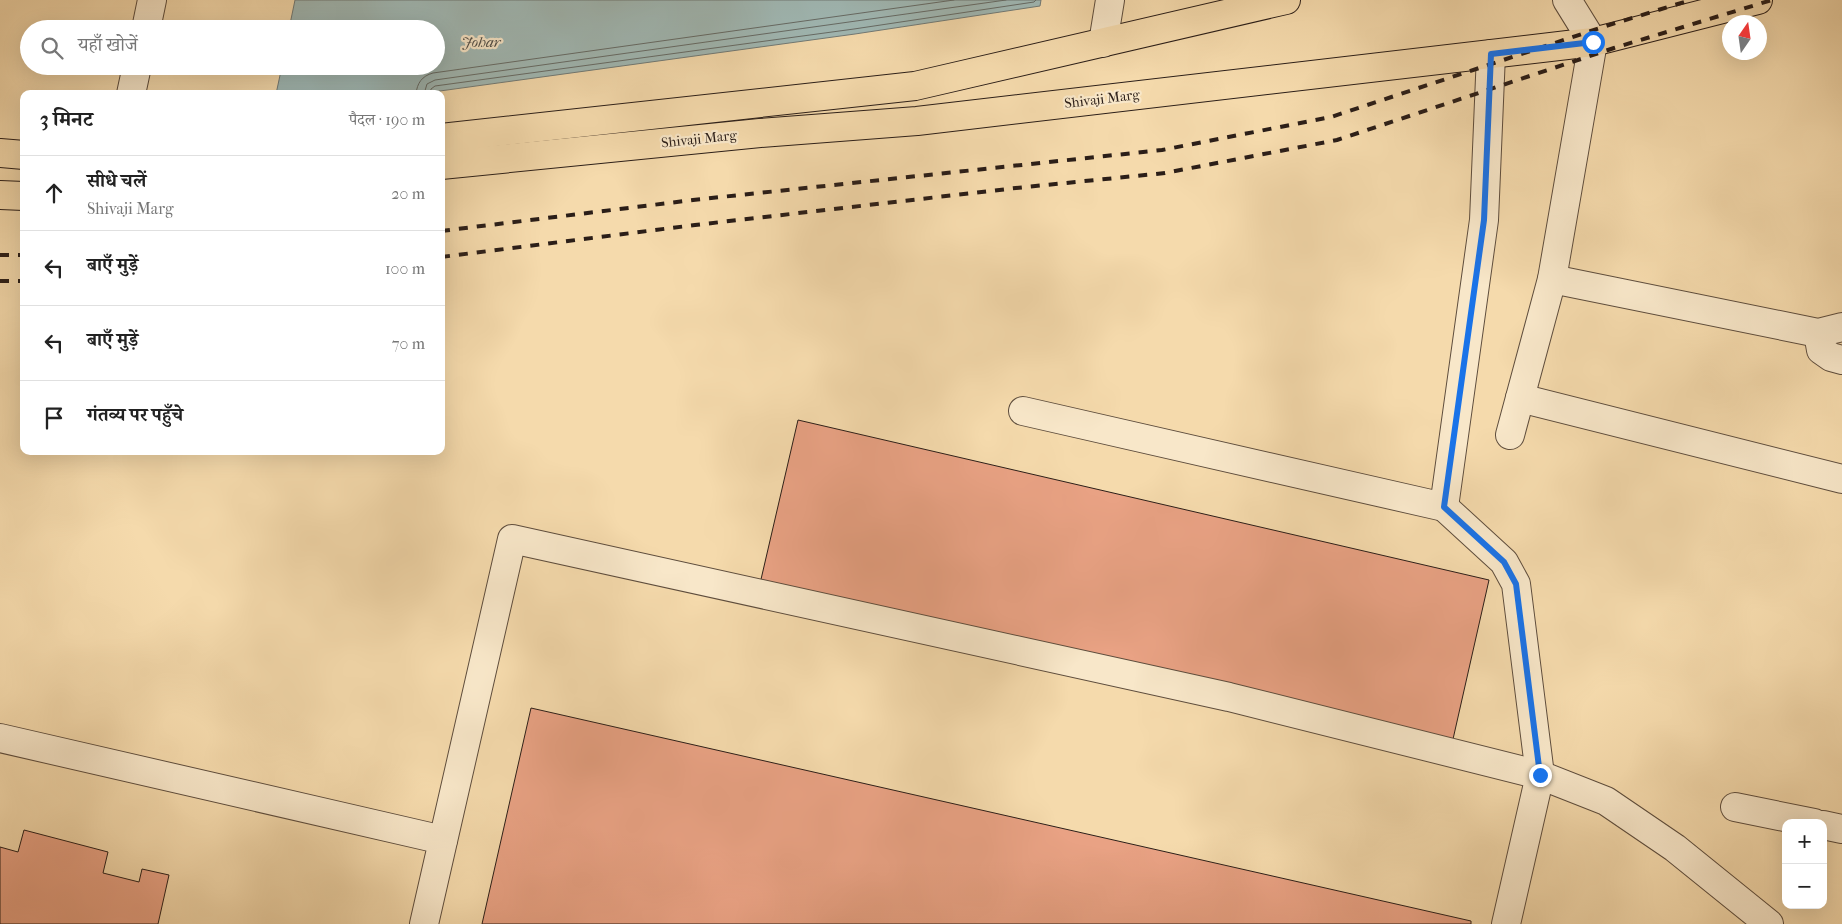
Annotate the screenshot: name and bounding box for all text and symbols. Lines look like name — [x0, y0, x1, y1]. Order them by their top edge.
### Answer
north arrow — [1722, 15, 1767, 60]
search box — [20, 20, 445, 75]
route start — [1582, 31, 1605, 54]
water label: Johar — [462, 33, 502, 51]
icon: search — [38, 34, 66, 62]
text: यहाँ खोजें — [78, 34, 138, 56]
street label: Shivaji Marg — [1063, 86, 1141, 112]
text: 3 मिनट — [40, 107, 93, 131]
text: पैदल · 190 m — [349, 110, 425, 129]
street label: Shivaji Marg — [660, 127, 738, 151]
text: सीधे चलें — [87, 170, 146, 192]
icon: ahead — [40, 179, 68, 207]
text: 20 m — [391, 184, 425, 203]
text: Shivaji Marg — [87, 199, 174, 218]
icon: left — [40, 254, 68, 282]
text: बाएँ मुड़ें — [87, 254, 138, 276]
text: 100 m — [385, 259, 425, 278]
icon: left — [40, 329, 68, 357]
text: बाएँ मुड़ें — [87, 329, 138, 351]
text: 70 m — [392, 334, 425, 353]
icon: arrive — [40, 404, 68, 432]
text: गंतव्य पर पहुँचे — [87, 404, 183, 426]
route end — [1529, 764, 1552, 787]
map controls — [1782, 819, 1827, 909]
button: + — [1782, 819, 1827, 864]
button: − — [1782, 864, 1827, 909]

